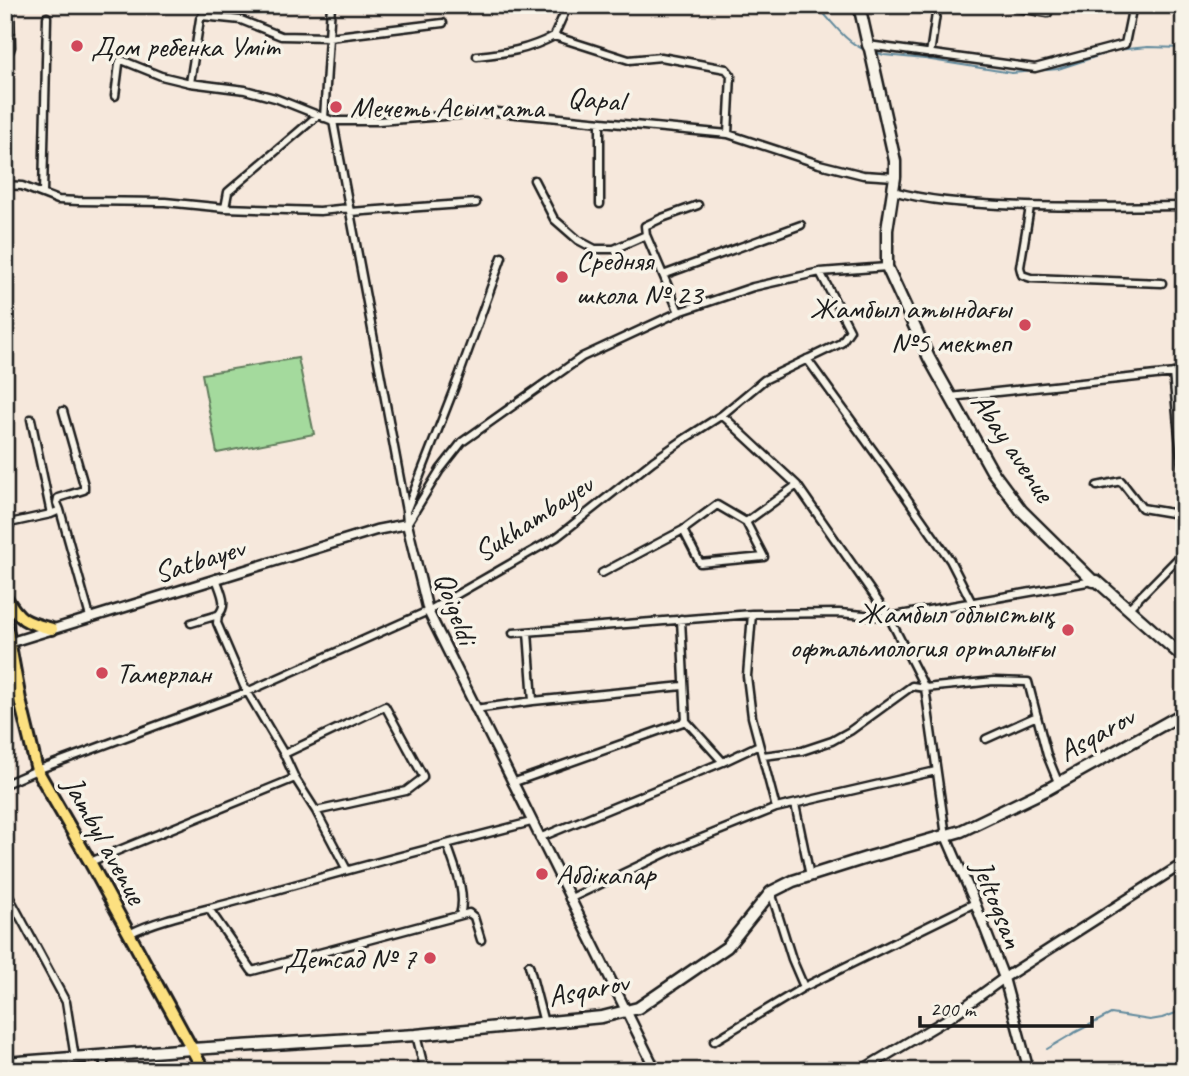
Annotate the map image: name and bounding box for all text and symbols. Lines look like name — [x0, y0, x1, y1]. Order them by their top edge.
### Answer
place label: Дом ребенка Умiт — [91, 27, 282, 65]
marker: Дом ребенка Умiт — [69, 38, 85, 54]
street label: Qapal — [566, 78, 631, 121]
place label: Мечеть Асым ата — [350, 88, 546, 126]
marker: Мечеть Асым ата — [328, 99, 344, 115]
place label: Средняя школа № 23 — [576, 241, 705, 313]
marker: Средняя школа № 23 — [554, 269, 570, 285]
place label: Жамбыл атындағы №5 мектеп — [810, 289, 1013, 361]
marker: Жамбыл атындағы №5 мектеп — [1017, 317, 1033, 333]
street label: Abay avenue — [963, 385, 1065, 511]
street label: Sukhambayev — [466, 464, 602, 570]
street label: Satbayev — [149, 527, 252, 592]
street label: Qoigeldi — [425, 567, 488, 653]
place label: Жамбыл облыстық офтальмология орталығы — [790, 594, 1056, 666]
marker: Жамбыл облыстық офтальмология орталығы — [1060, 622, 1076, 638]
place label: Тамерлан — [116, 654, 213, 692]
marker: Тамерлан — [94, 665, 110, 681]
street label: Asqarov — [1051, 696, 1143, 770]
street label: Jambyl avenue — [53, 768, 157, 913]
street label: Jeltoqsan — [962, 852, 1033, 954]
place label: Абдiкапар — [556, 855, 657, 893]
marker: Абдiкапар — [534, 866, 550, 882]
place label: Детсад № 7 — [284, 939, 417, 977]
marker: Детсад № 7 — [422, 950, 438, 966]
street label: Asqarov — [545, 962, 634, 1015]
scale bar — [920, 985, 1091, 1029]
text: 200 m — [930, 996, 977, 1022]

